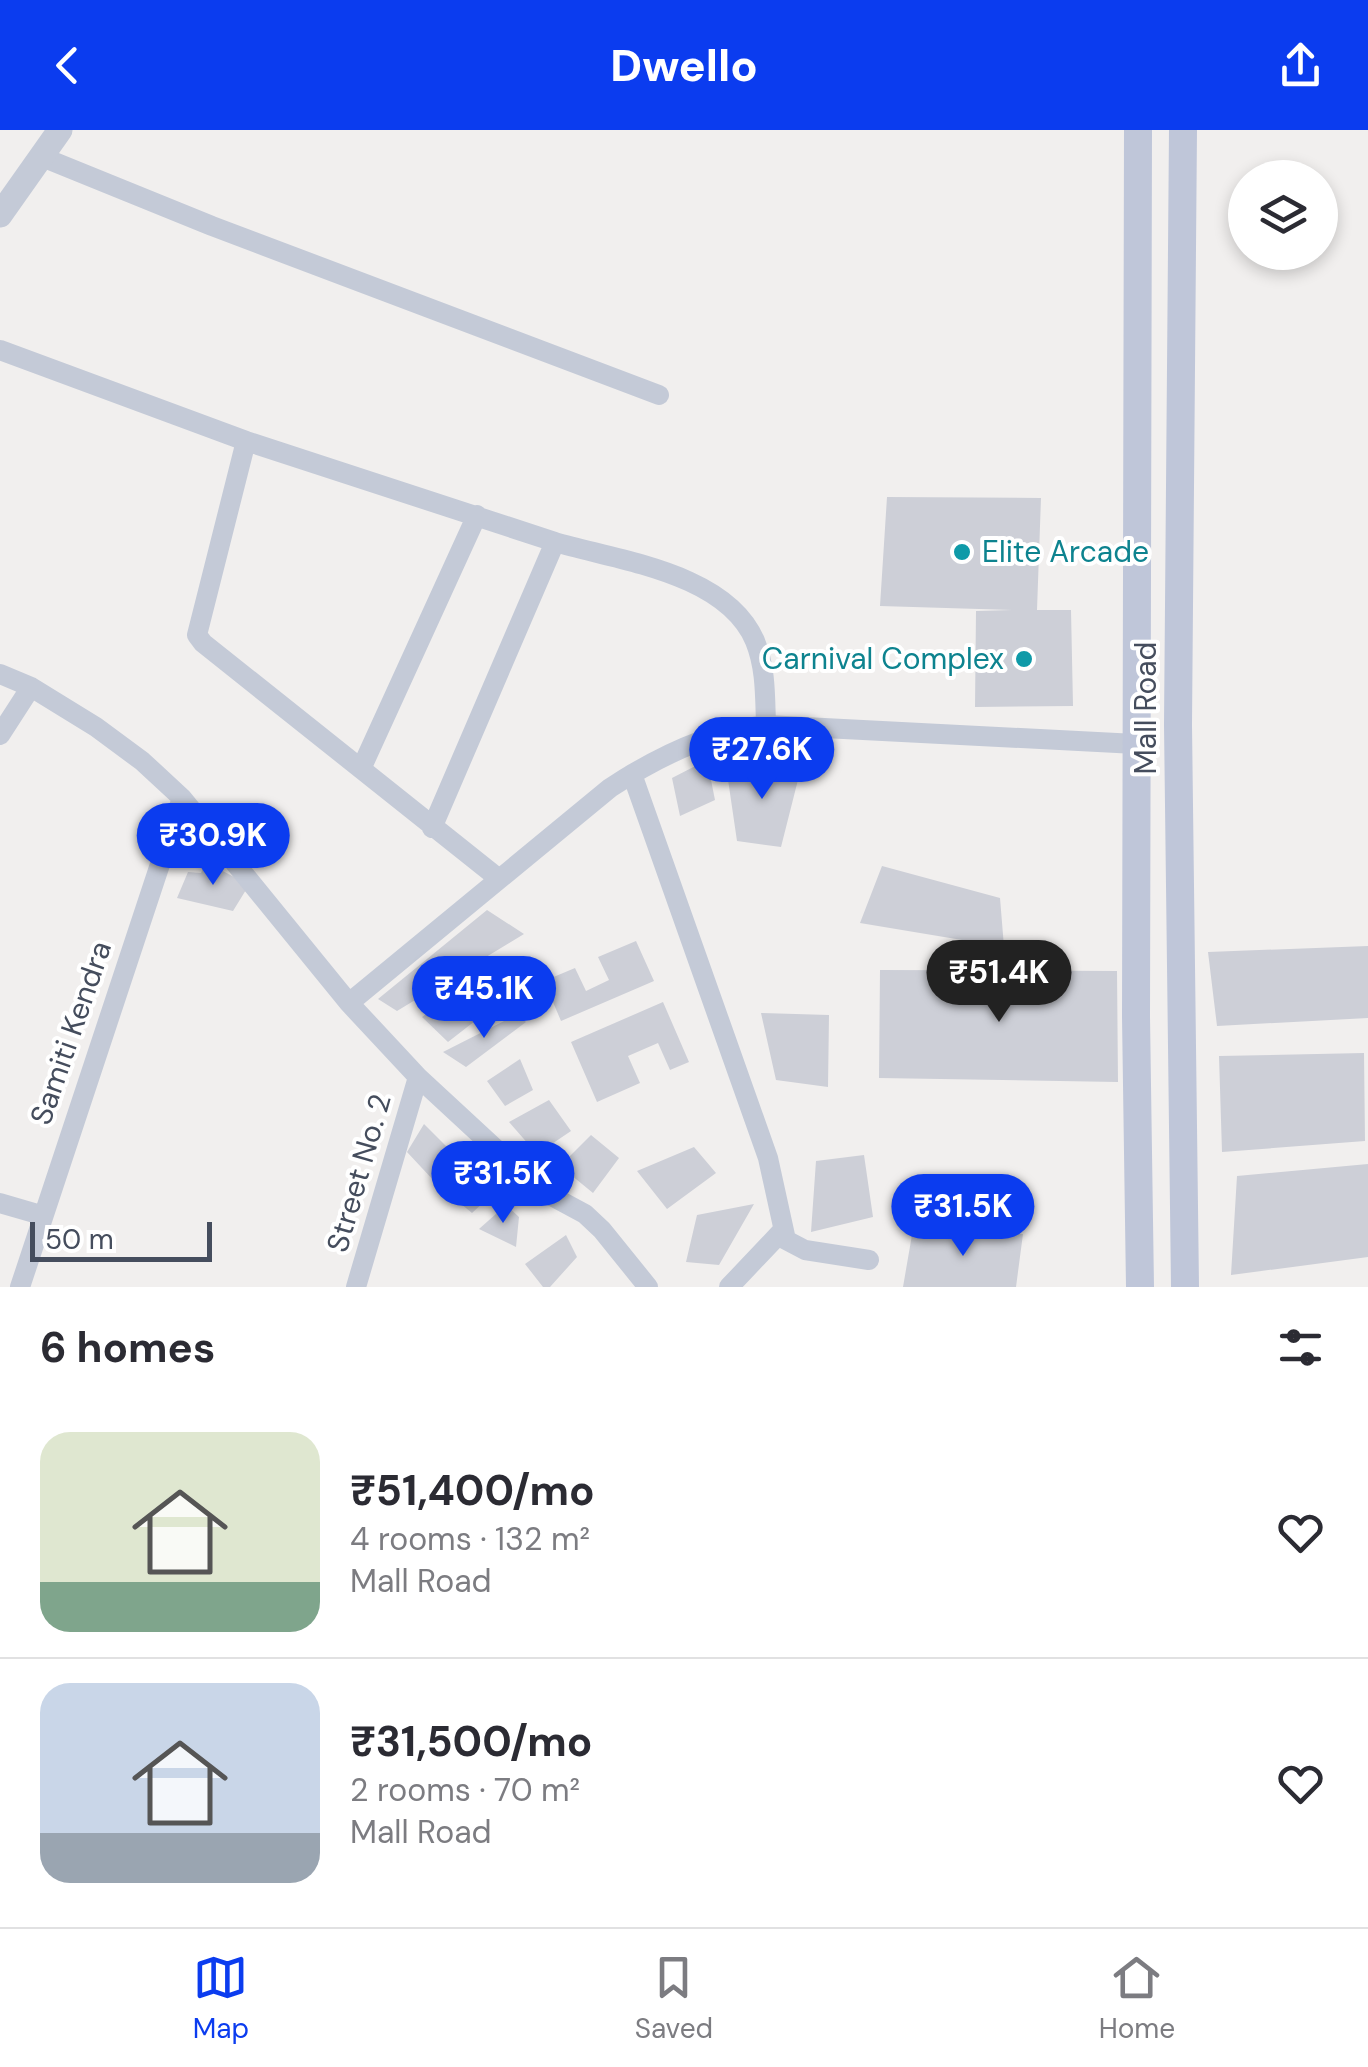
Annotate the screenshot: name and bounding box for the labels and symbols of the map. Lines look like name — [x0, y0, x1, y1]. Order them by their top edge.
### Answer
place label: Elite Arcade — [982, 532, 1149, 571]
marker: Elite Arcade — [951, 541, 973, 563]
place label: Carnival Complex — [762, 639, 1004, 678]
street label: Mall Road — [1126, 642, 1165, 774]
marker: Carnival Complex — [1013, 648, 1035, 670]
pin: ₹27.6K — [681, 717, 843, 802]
pin: ₹30.9K — [132, 803, 294, 888]
street label: Samiti Kendra — [21, 936, 120, 1130]
pin: ₹51.4K — [918, 940, 1080, 1025]
pin: ₹45.1K — [403, 956, 565, 1041]
street label: Street No. 2 — [317, 1089, 400, 1256]
pin: ₹31.5K — [422, 1141, 584, 1226]
pin: ₹31.5K — [882, 1174, 1044, 1259]
scale bar — [30, 1217, 212, 1262]

